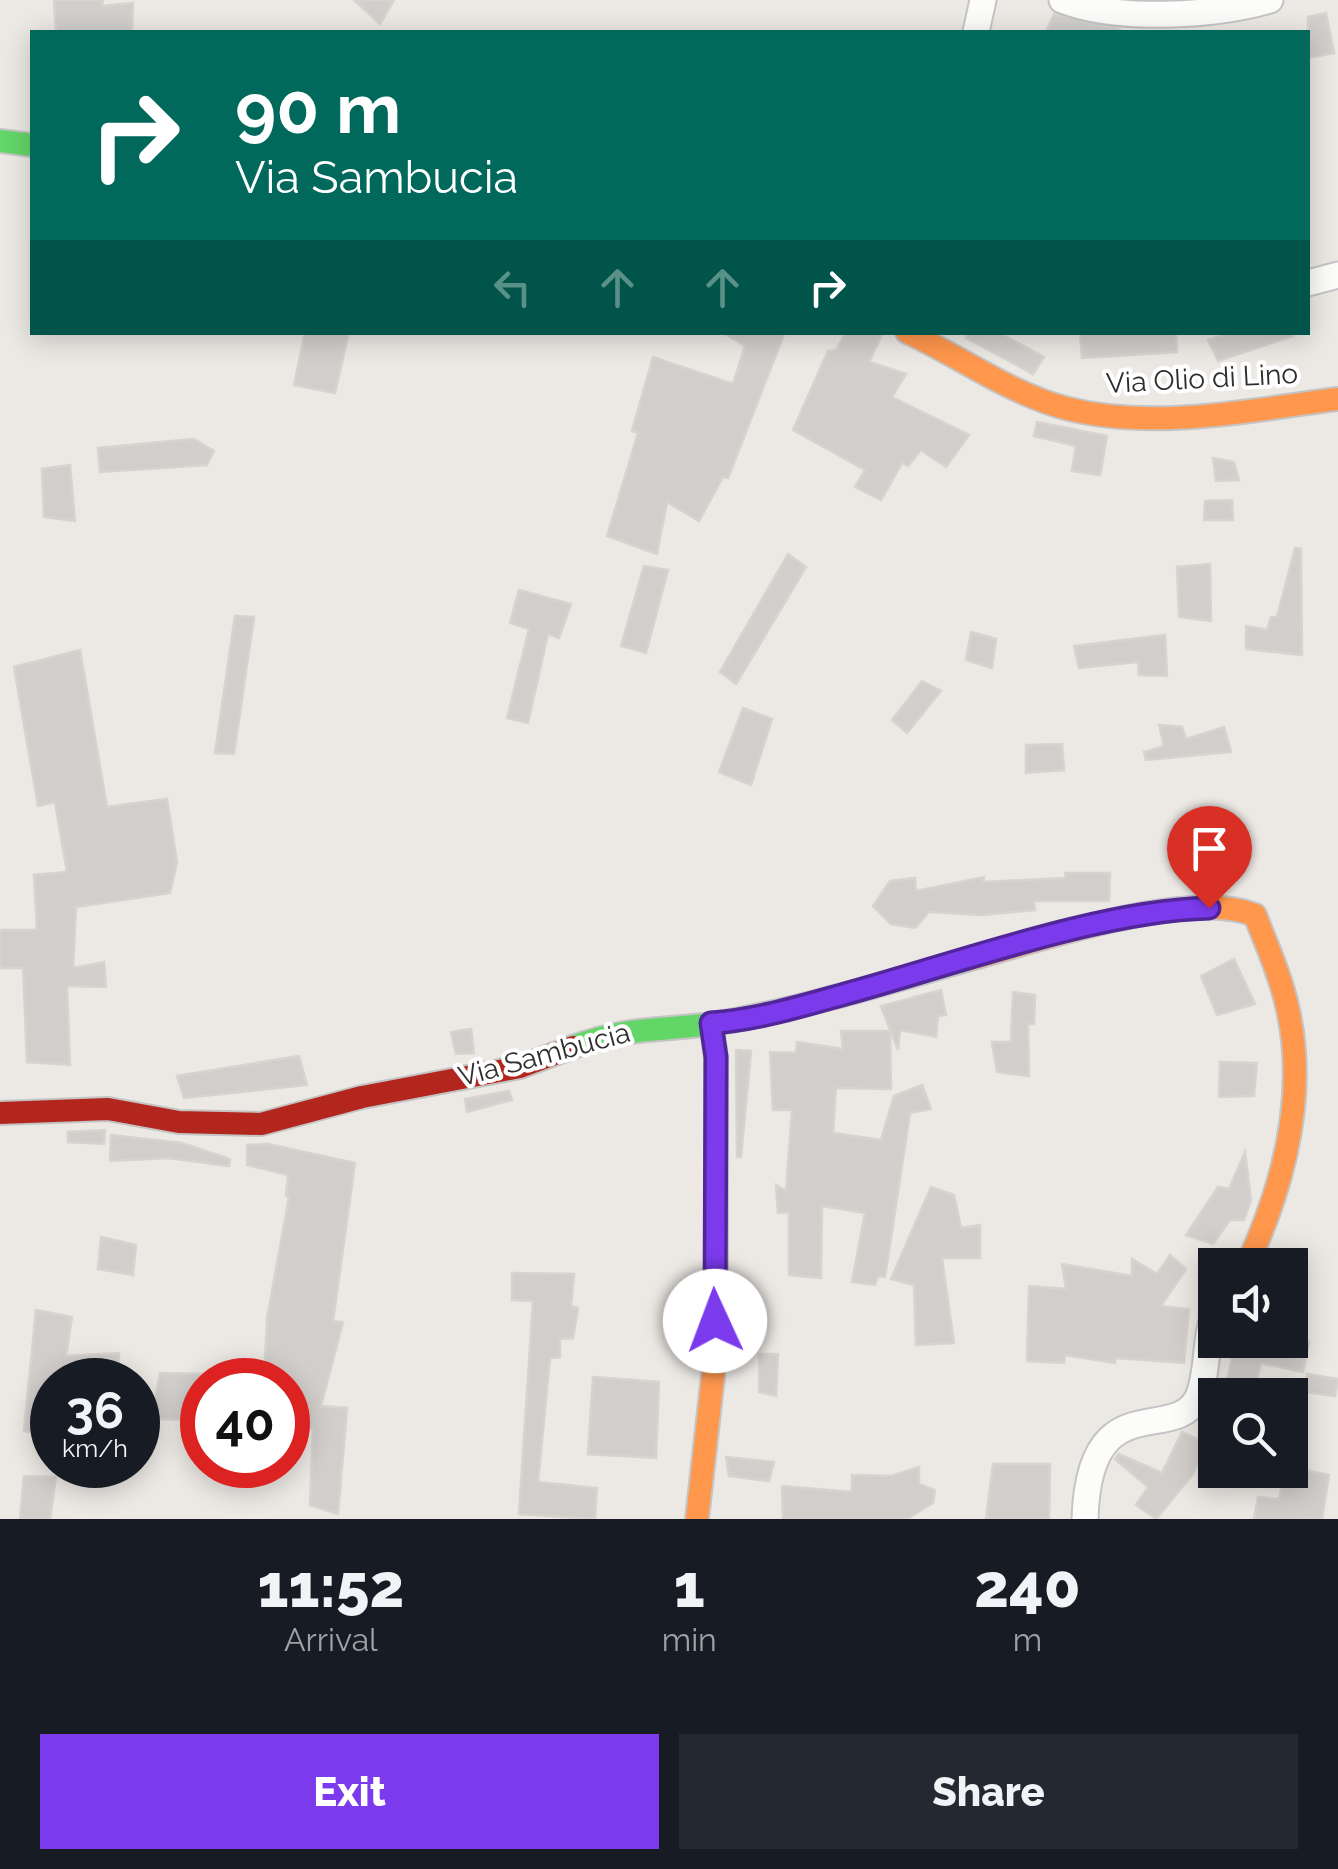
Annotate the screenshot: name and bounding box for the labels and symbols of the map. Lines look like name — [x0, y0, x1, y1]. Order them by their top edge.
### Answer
street label: Via Olio di Lino — [1105, 357, 1299, 400]
pin — [1167, 806, 1252, 909]
street label: Via Sambucia — [455, 1016, 633, 1093]
position arrow — [663, 1269, 767, 1373]
speed limit sign: 40 — [180, 1358, 310, 1488]

